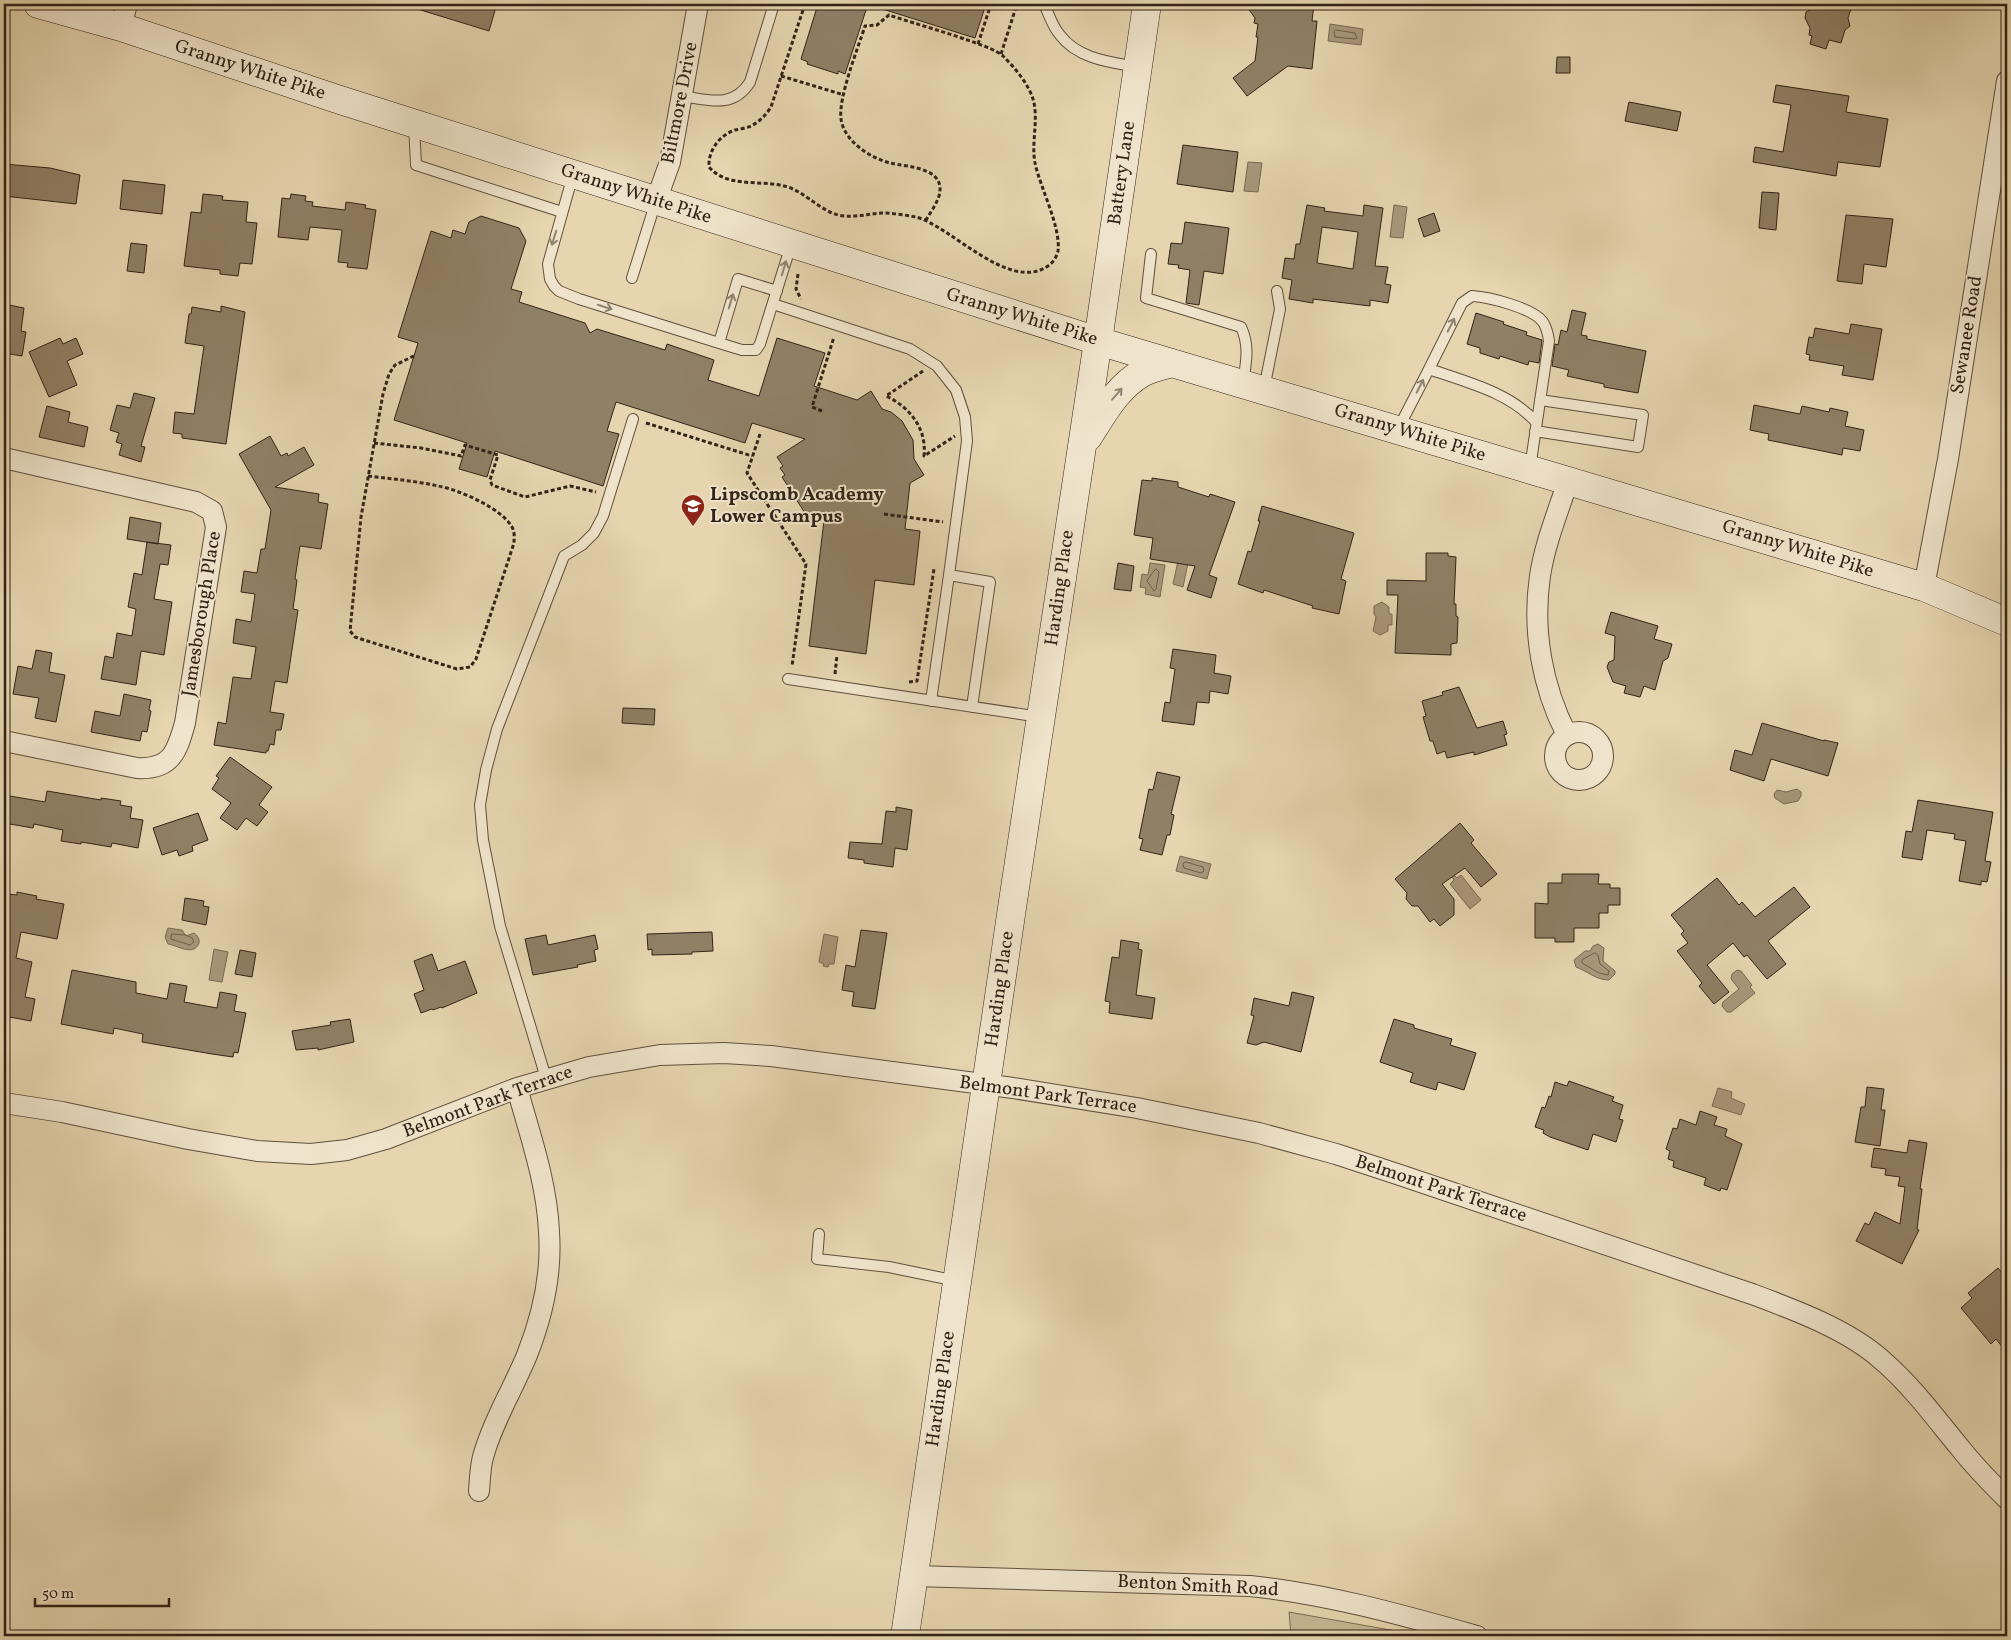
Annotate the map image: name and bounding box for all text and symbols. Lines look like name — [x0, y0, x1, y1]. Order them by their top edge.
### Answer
street label: Granny White Pike — [171, 33, 329, 107]
street label: Biltmore Drive — [655, 40, 705, 166]
street label: Battery Lane — [1102, 119, 1142, 227]
street label: Granny White Pike — [557, 157, 715, 231]
one-way arrow — [549, 229, 558, 245]
one-way arrow — [779, 260, 789, 276]
street label: Sewanee Road — [1945, 274, 1989, 396]
street label: Granny White Pike — [943, 282, 1101, 352]
one-way arrow — [727, 293, 737, 309]
one-way arrow — [597, 303, 613, 312]
one-way arrow — [1446, 318, 1456, 333]
one-way arrow — [1415, 379, 1425, 394]
one-way arrow — [1112, 388, 1123, 401]
street label: Granny White Pike — [1331, 398, 1489, 468]
place label: Lipscomb Academy Lower Campus — [710, 482, 884, 530]
school or university icon: Lipscomb Academy Lower Campus — [680, 493, 706, 527]
street label: Granny White Pike — [1719, 514, 1877, 584]
street label: Harding Place — [1039, 528, 1081, 648]
street label: Jamesborough Place — [176, 529, 228, 699]
street label: Harding Place — [979, 929, 1021, 1049]
street label: Belmont Park Terrace — [399, 1059, 577, 1145]
street label: Belmont Park Terrace — [958, 1070, 1138, 1120]
street label: Belmont Park Terrace — [1352, 1149, 1530, 1229]
street label: Harding Place — [920, 1329, 962, 1449]
street label: Benton Smith Road — [1117, 1569, 1279, 1603]
scale bar — [35, 1575, 169, 1607]
text: 50 m — [42, 1584, 74, 1605]

